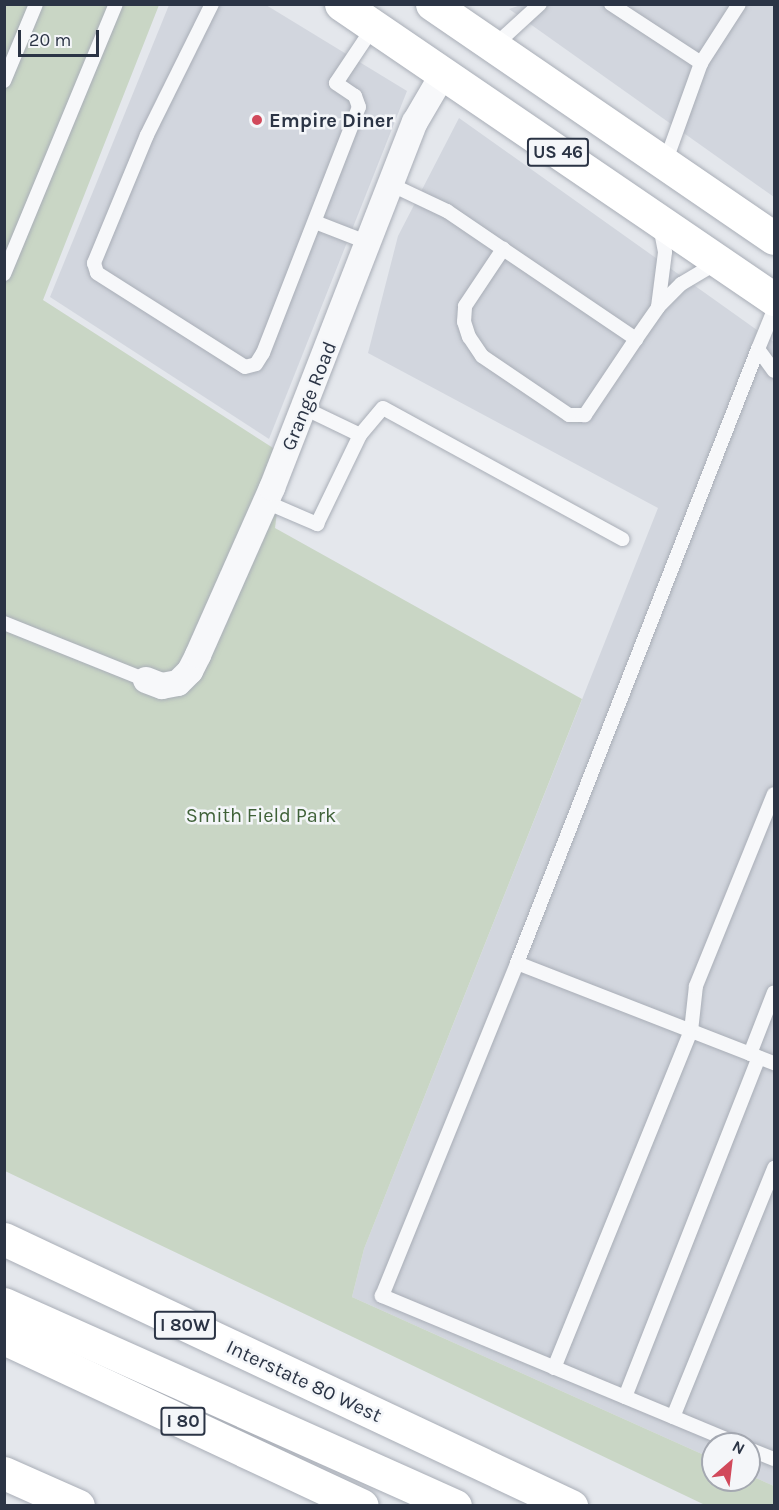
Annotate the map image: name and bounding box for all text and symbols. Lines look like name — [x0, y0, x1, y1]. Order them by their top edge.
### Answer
scale bar — [21, 18, 102, 56]
text: 20 m — [29, 29, 71, 51]
place label: Empire Diner — [269, 108, 393, 132]
marker: Empire Diner — [250, 113, 264, 127]
road number: US 46 — [526, 137, 590, 167]
street label: Grange Road — [276, 338, 342, 454]
park label: Smith Field Park — [186, 803, 336, 827]
road number: I 80W — [154, 1310, 216, 1340]
street label: Interstate 80 West — [222, 1334, 386, 1428]
road number: I 80 — [159, 1406, 207, 1436]
north arrow — [701, 1432, 761, 1492]
text: N — [729, 1436, 748, 1459]

